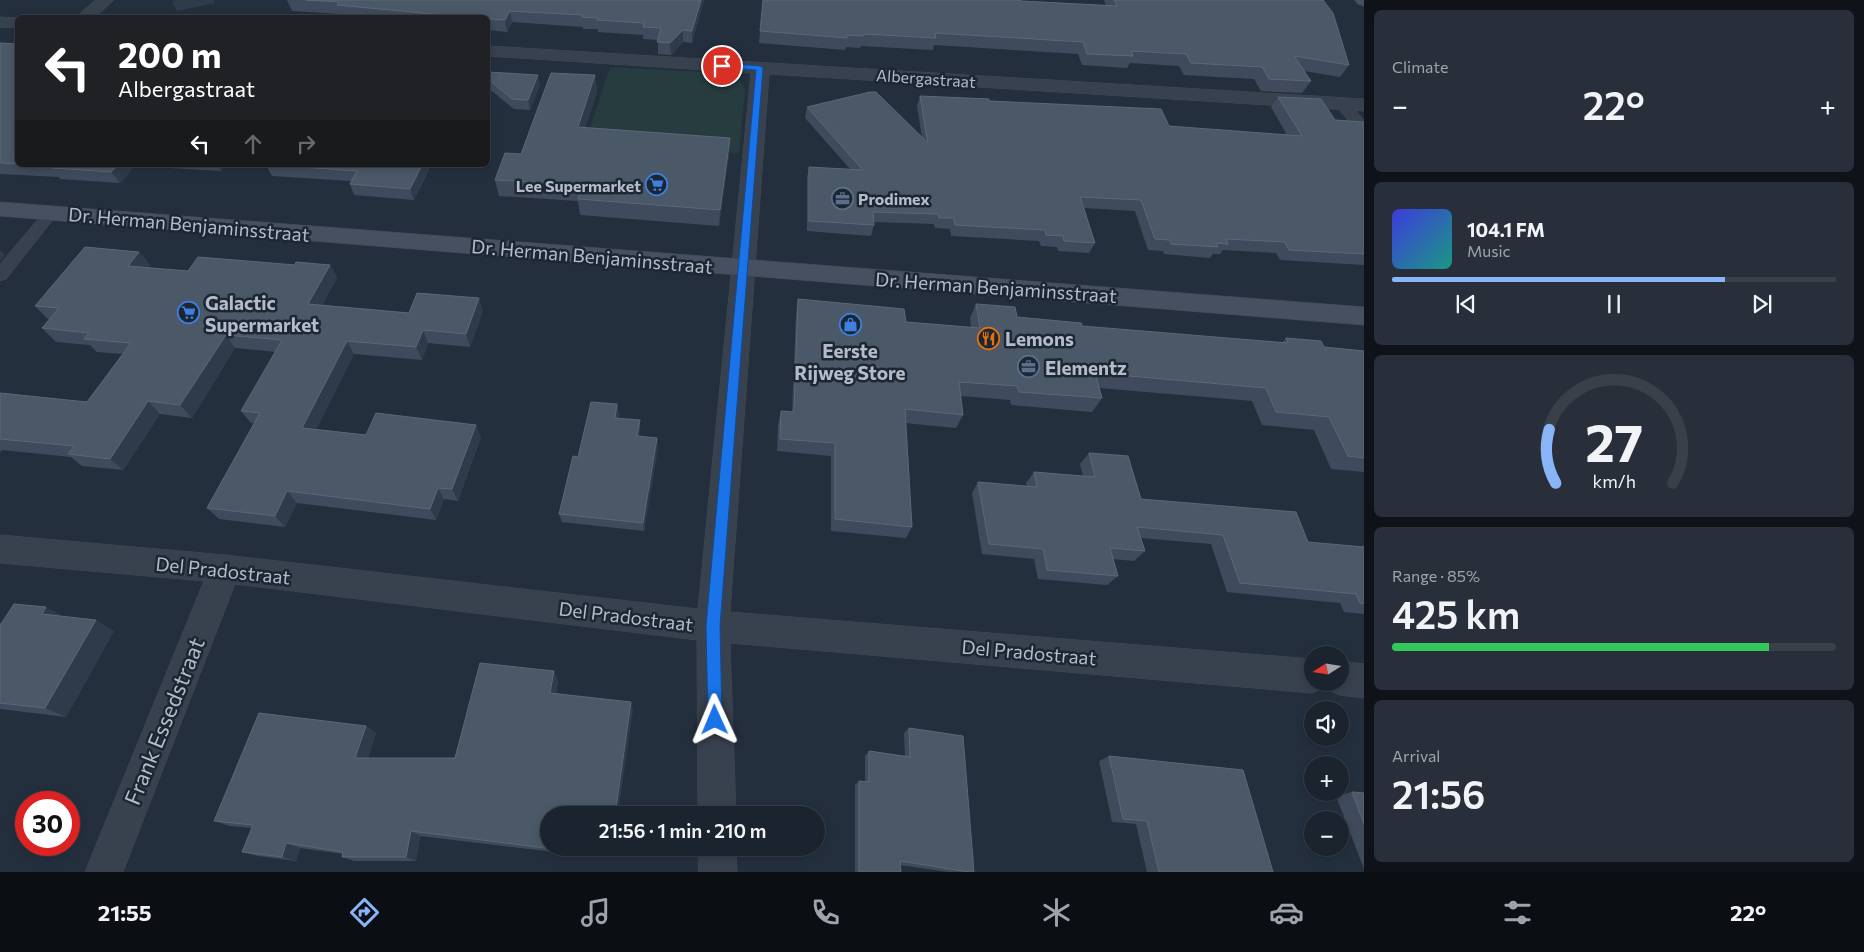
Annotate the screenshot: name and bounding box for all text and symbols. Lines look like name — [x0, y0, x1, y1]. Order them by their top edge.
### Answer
text: 200 m — [118, 32, 221, 75]
icon: left — [35, 35, 100, 100]
pin — [701, 45, 743, 87]
icon: arrive — [708, 52, 736, 80]
text: Climate — [1392, 57, 1448, 76]
street label: Albergastraat — [876, 65, 977, 91]
text: Albergastraat — [118, 75, 255, 102]
text: 22° — [1583, 81, 1645, 128]
text: − — [1392, 88, 1408, 122]
text: + — [1820, 88, 1836, 122]
icon: left — [186, 130, 214, 158]
icon: ahead — [239, 130, 267, 158]
icon: right — [292, 130, 320, 158]
supermarket icon: Lee Supermarket — [645, 173, 669, 197]
place label: Lee Supermarket — [516, 176, 641, 195]
office icon: Prodimex — [830, 186, 854, 210]
place label: Prodimex — [858, 189, 930, 208]
street label: Dr. Herman Benjaminsstraat — [67, 202, 311, 246]
text: 104.1 FM — [1467, 218, 1545, 241]
street label: Dr. Herman Benjaminsstraat — [470, 234, 714, 278]
text: Music — [1467, 241, 1511, 260]
street label: Dr. Herman Benjaminsstraat — [874, 267, 1118, 307]
icon: previous — [1452, 290, 1480, 318]
icon: pause — [1600, 290, 1628, 318]
icon: next — [1748, 290, 1776, 318]
place label: Galactic Supermarket — [205, 291, 319, 336]
supermarket icon: Galactic Supermarket — [177, 301, 201, 325]
shop icon: Eerste Rijweg Store — [838, 312, 862, 336]
restaurant icon: Lemons — [977, 326, 1001, 350]
place label: Lemons — [1005, 327, 1074, 350]
place label: Eerste Rijweg Store — [794, 339, 906, 384]
office icon: Elementz — [1017, 355, 1041, 379]
place label: Elementz — [1045, 356, 1127, 379]
text: 27 — [1585, 409, 1643, 473]
text: km/h — [1592, 470, 1636, 492]
street label: Del Pradostraat — [155, 551, 292, 589]
text: Range · 85% — [1392, 566, 1480, 585]
text: 425 km — [1392, 590, 1520, 637]
street label: Del Pradostraat — [557, 596, 695, 636]
street label: Frank Essedstraat — [118, 633, 210, 809]
street label: Del Pradostraat — [961, 635, 1098, 669]
north arrow — [1304, 646, 1349, 691]
map controls — [1304, 646, 1349, 856]
position arrow — [688, 693, 740, 745]
button: sound — [1304, 701, 1349, 746]
text: Arrival — [1392, 746, 1440, 765]
button: + — [1304, 756, 1349, 801]
text: 21:56 — [1392, 770, 1485, 817]
speed limit sign: 30 — [15, 791, 80, 856]
button: − — [1304, 811, 1349, 856]
text: 21:56 · 1 min · 210 m — [599, 819, 766, 842]
icon: directions — [347, 895, 382, 930]
icon: music — [578, 895, 613, 930]
icon: phone — [808, 895, 843, 930]
icon: climate — [1039, 895, 1074, 930]
icon: car — [1269, 895, 1304, 930]
icon: filters — [1500, 895, 1535, 930]
text: 21:55 — [98, 899, 152, 926]
text: 22° — [1730, 899, 1766, 926]

